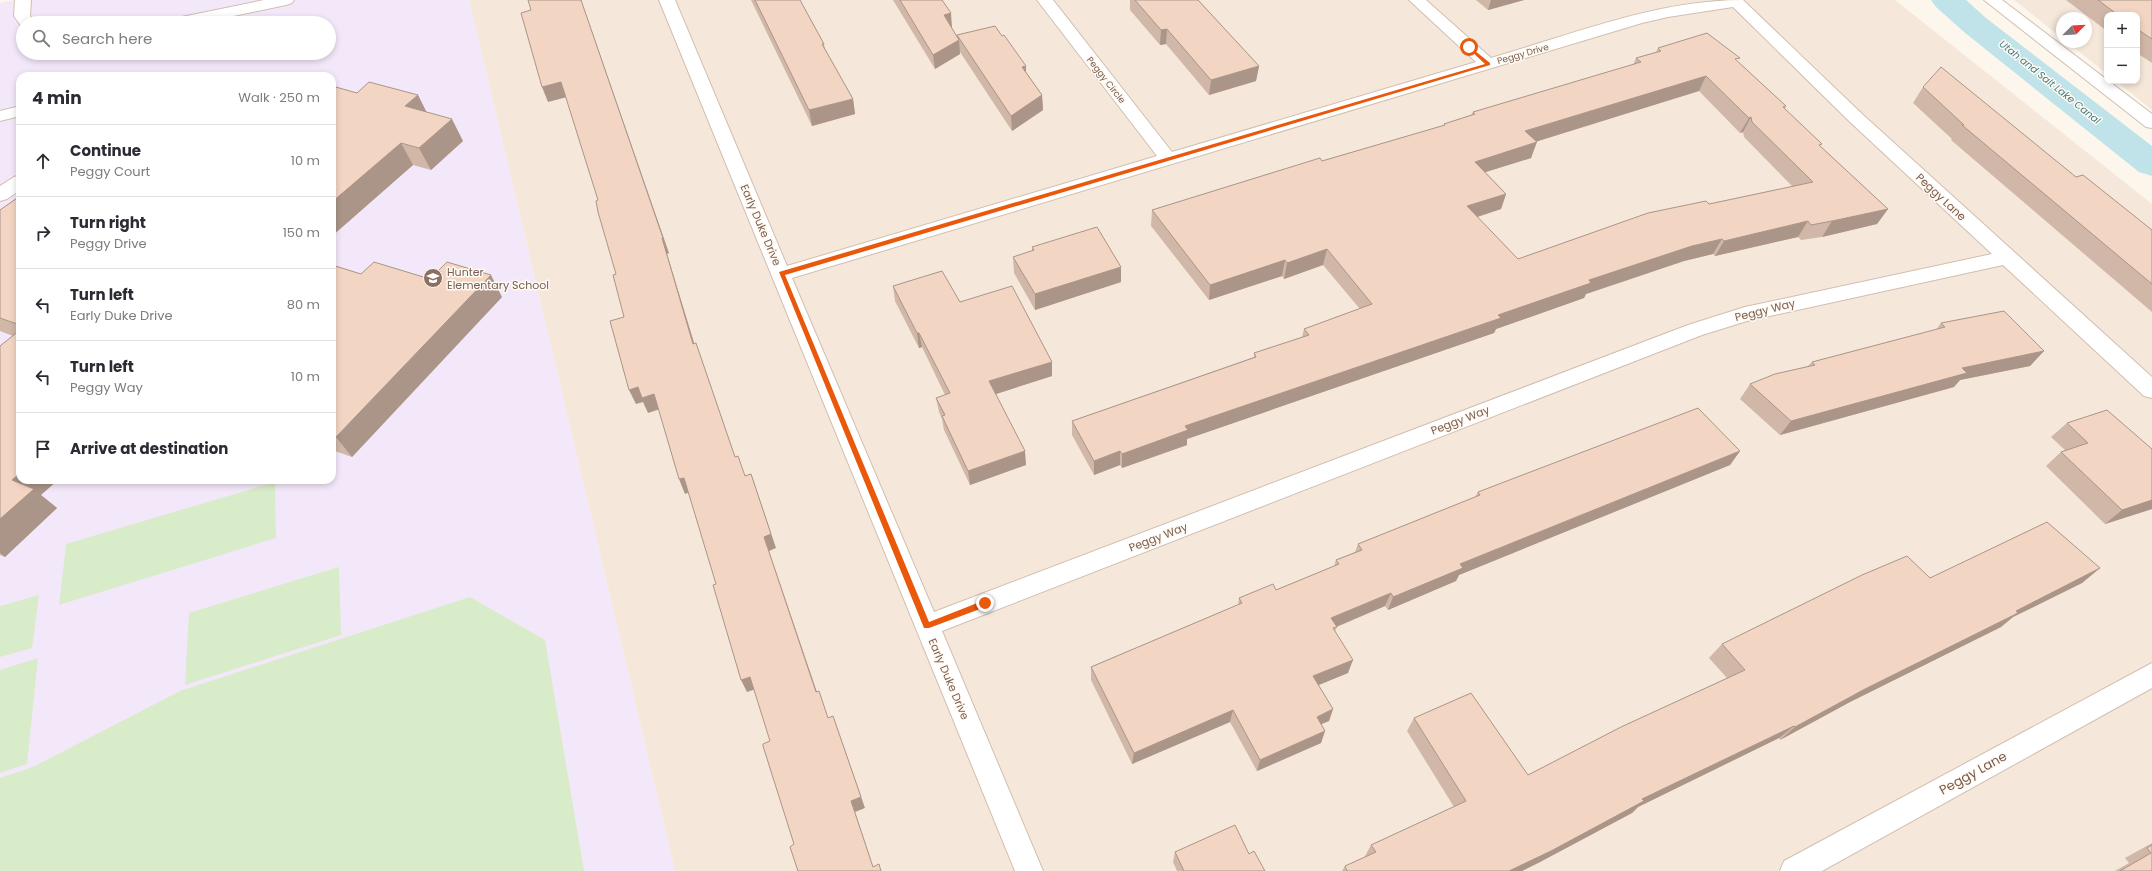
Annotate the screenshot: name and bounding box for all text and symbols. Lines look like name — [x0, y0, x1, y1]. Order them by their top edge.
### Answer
north arrow — [2056, 12, 2092, 48]
map controls — [2104, 12, 2140, 84]
button: + — [2104, 12, 2140, 48]
search box — [16, 16, 336, 60]
icon: search — [30, 27, 52, 49]
text: Search here — [62, 28, 152, 49]
water label: Utah and Salt Lake Canal — [1996, 36, 2104, 128]
route start — [1460, 38, 1478, 56]
street label: Peggy Drive — [1496, 41, 1551, 67]
button: − — [2104, 48, 2140, 84]
street label: Peggy Circle — [1084, 54, 1128, 106]
text: 4 min — [32, 86, 82, 110]
text: Walk · 250 m — [238, 88, 320, 107]
text: Continue — [70, 140, 141, 161]
icon: ahead — [32, 150, 54, 172]
text: 10 m — [291, 151, 320, 170]
text: Peggy Court — [70, 162, 150, 181]
street label: Peggy Lane — [1912, 170, 1970, 225]
street label: Early Duke Drive — [737, 182, 785, 268]
text: Turn right — [70, 212, 146, 233]
icon: right — [32, 222, 54, 244]
text: 150 m — [283, 223, 320, 242]
text: Peggy Drive — [70, 234, 147, 253]
place label: Hunter Elementary School — [447, 264, 549, 293]
school or university icon: Hunter Elementary School — [422, 267, 444, 289]
text: Turn left — [70, 284, 134, 305]
icon: left — [32, 294, 54, 316]
text: 80 m — [287, 295, 320, 314]
street label: Peggy Way — [1733, 295, 1798, 325]
text: Early Duke Drive — [70, 306, 173, 325]
text: Turn left — [70, 356, 134, 377]
icon: left — [32, 366, 54, 388]
text: 10 m — [291, 367, 320, 386]
text: Peggy Way — [70, 378, 143, 397]
street label: Peggy Way — [1428, 401, 1492, 438]
icon: arrive — [32, 438, 54, 460]
text: Arrive at destination — [70, 438, 228, 459]
street label: Peggy Way — [1126, 518, 1190, 555]
route end — [976, 594, 994, 612]
street label: Early Duke Drive — [925, 636, 973, 722]
street label: Peggy Lane — [1936, 747, 2010, 799]

